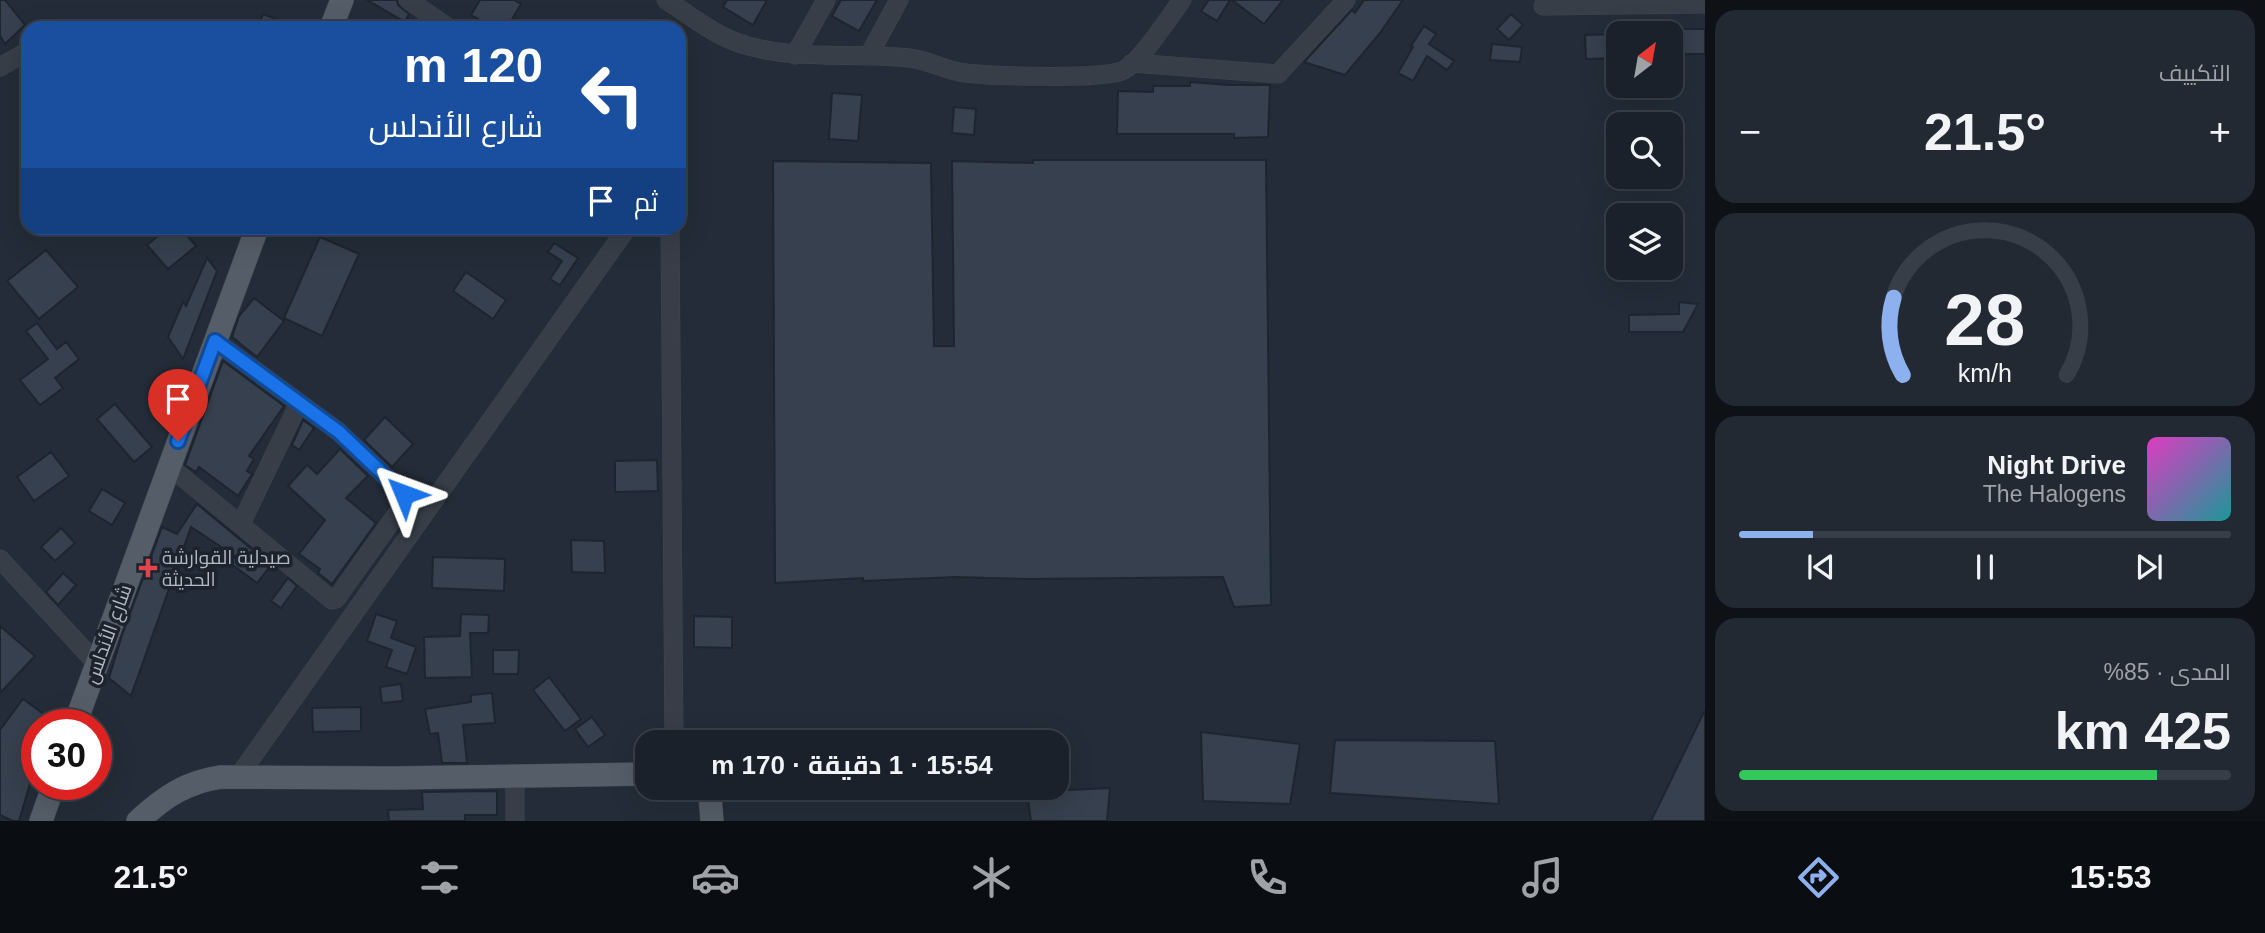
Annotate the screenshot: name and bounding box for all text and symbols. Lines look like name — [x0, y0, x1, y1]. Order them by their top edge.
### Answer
north arrow — [1606, 21, 1684, 98]
map controls — [1606, 21, 1683, 280]
text: 120 m — [404, 38, 543, 92]
icon: left — [567, 49, 658, 140]
text: التكييف — [2159, 60, 2231, 86]
text: 21.5° — [1924, 103, 2046, 161]
text: شارع الأندلس — [369, 108, 543, 144]
text: − — [1739, 111, 1761, 153]
text: + — [2209, 111, 2231, 153]
button: search — [1606, 112, 1683, 189]
icon: arrive — [582, 182, 620, 220]
text: ثم — [634, 187, 658, 217]
button: layers — [1606, 203, 1683, 280]
text: 28 — [1945, 280, 2025, 361]
text: km/h — [1958, 359, 2012, 387]
pin — [148, 369, 208, 441]
icon: arrive — [159, 380, 197, 418]
text: Night Drive — [1987, 450, 2126, 480]
position arrow — [367, 457, 441, 531]
text: The Halogens — [1983, 481, 2126, 507]
place label: صيدلية القوارشة الحديثة — [162, 547, 291, 590]
icon: previous — [1802, 548, 1840, 586]
icon: pause — [1966, 548, 2004, 586]
icon: next — [2130, 548, 2168, 586]
marker: صيدلية القوارشة الحديثة — [140, 560, 156, 576]
street label: شارع الأندلس — [80, 582, 138, 687]
text: المدى · 85% — [2104, 659, 2231, 685]
text: 425 km — [2055, 702, 2231, 760]
speed limit sign: 30 — [21, 709, 112, 800]
text: 15:54 · 1 دقيقة · 170 m — [711, 750, 993, 780]
icon: filters — [415, 853, 464, 902]
icon: car — [691, 853, 740, 902]
icon: climate — [967, 853, 1016, 902]
icon: phone — [1243, 853, 1292, 902]
icon: music — [1518, 853, 1567, 902]
icon: directions — [1794, 853, 1843, 902]
text: 21.5° — [113, 859, 189, 895]
text: 15:53 — [2070, 859, 2152, 895]

